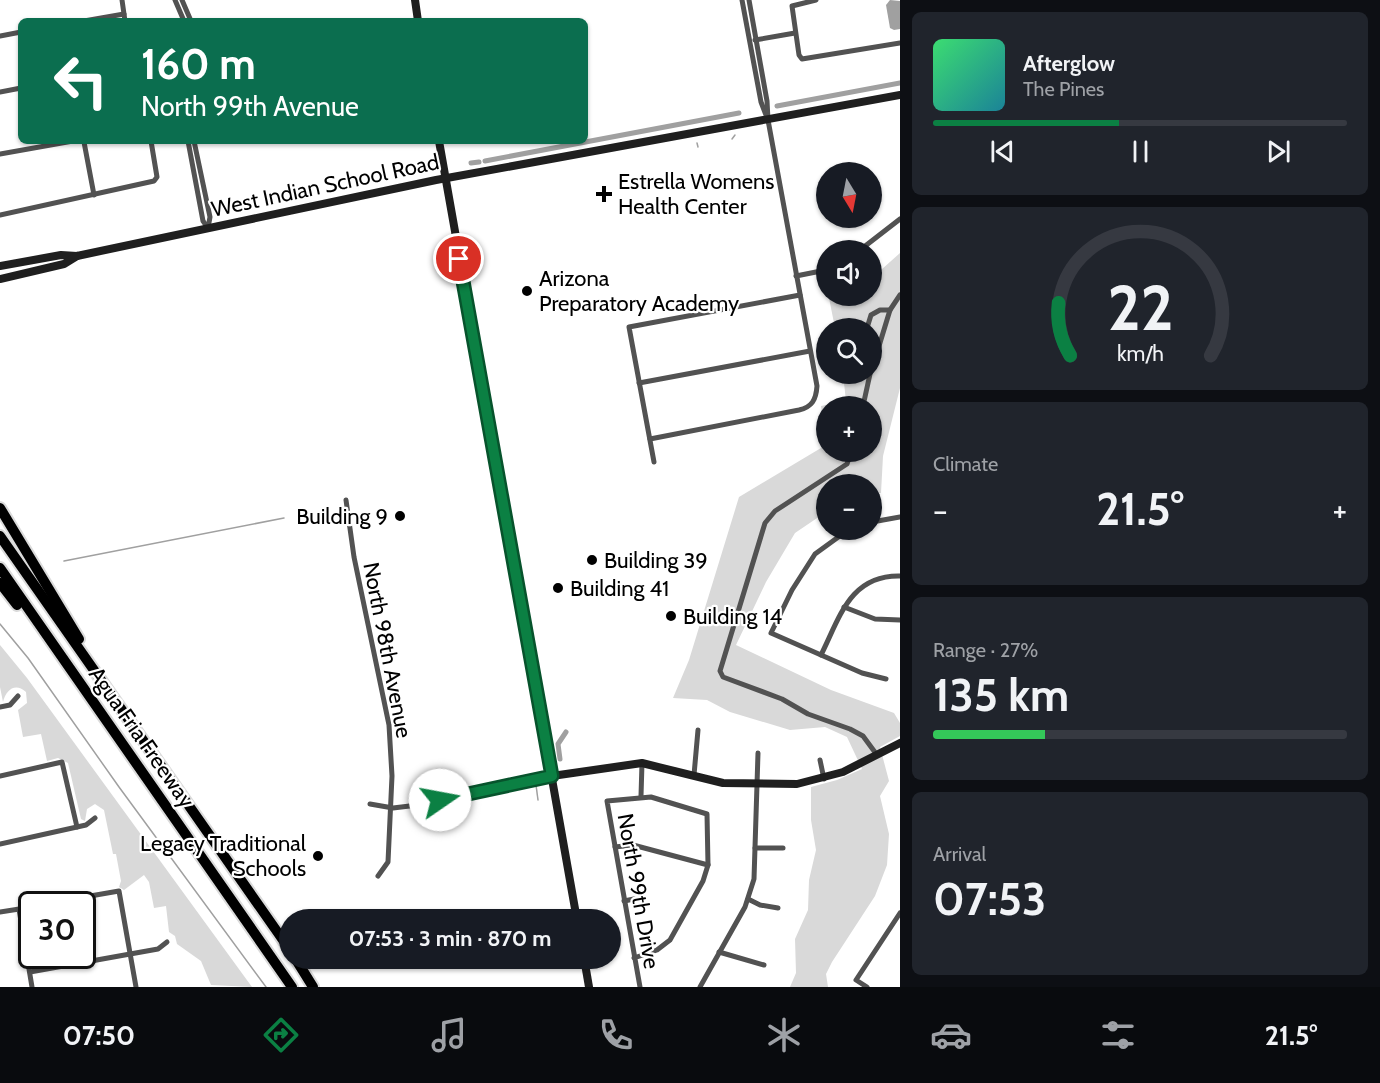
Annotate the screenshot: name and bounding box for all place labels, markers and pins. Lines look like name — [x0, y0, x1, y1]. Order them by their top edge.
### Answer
place label: Estrella Womens Health Center — [618, 168, 774, 220]
marker: Estrella Womens Health Center — [595, 185, 613, 203]
pin — [433, 233, 484, 284]
place label: Arizona Preparatory Academy — [539, 265, 739, 317]
marker: Arizona Preparatory Academy — [520, 284, 534, 298]
place label: Building 9 — [296, 503, 388, 530]
marker: Building 9 — [393, 509, 407, 523]
place label: Building 39 — [604, 547, 708, 574]
marker: Building 39 — [585, 553, 599, 567]
place label: Building 41 — [570, 575, 669, 602]
marker: Building 41 — [551, 581, 565, 595]
place label: Building 14 — [683, 603, 783, 630]
marker: Building 14 — [664, 609, 678, 623]
place label: Legacy Traditional Schools — [140, 830, 307, 882]
marker: Legacy Traditional Schools — [311, 849, 325, 863]

